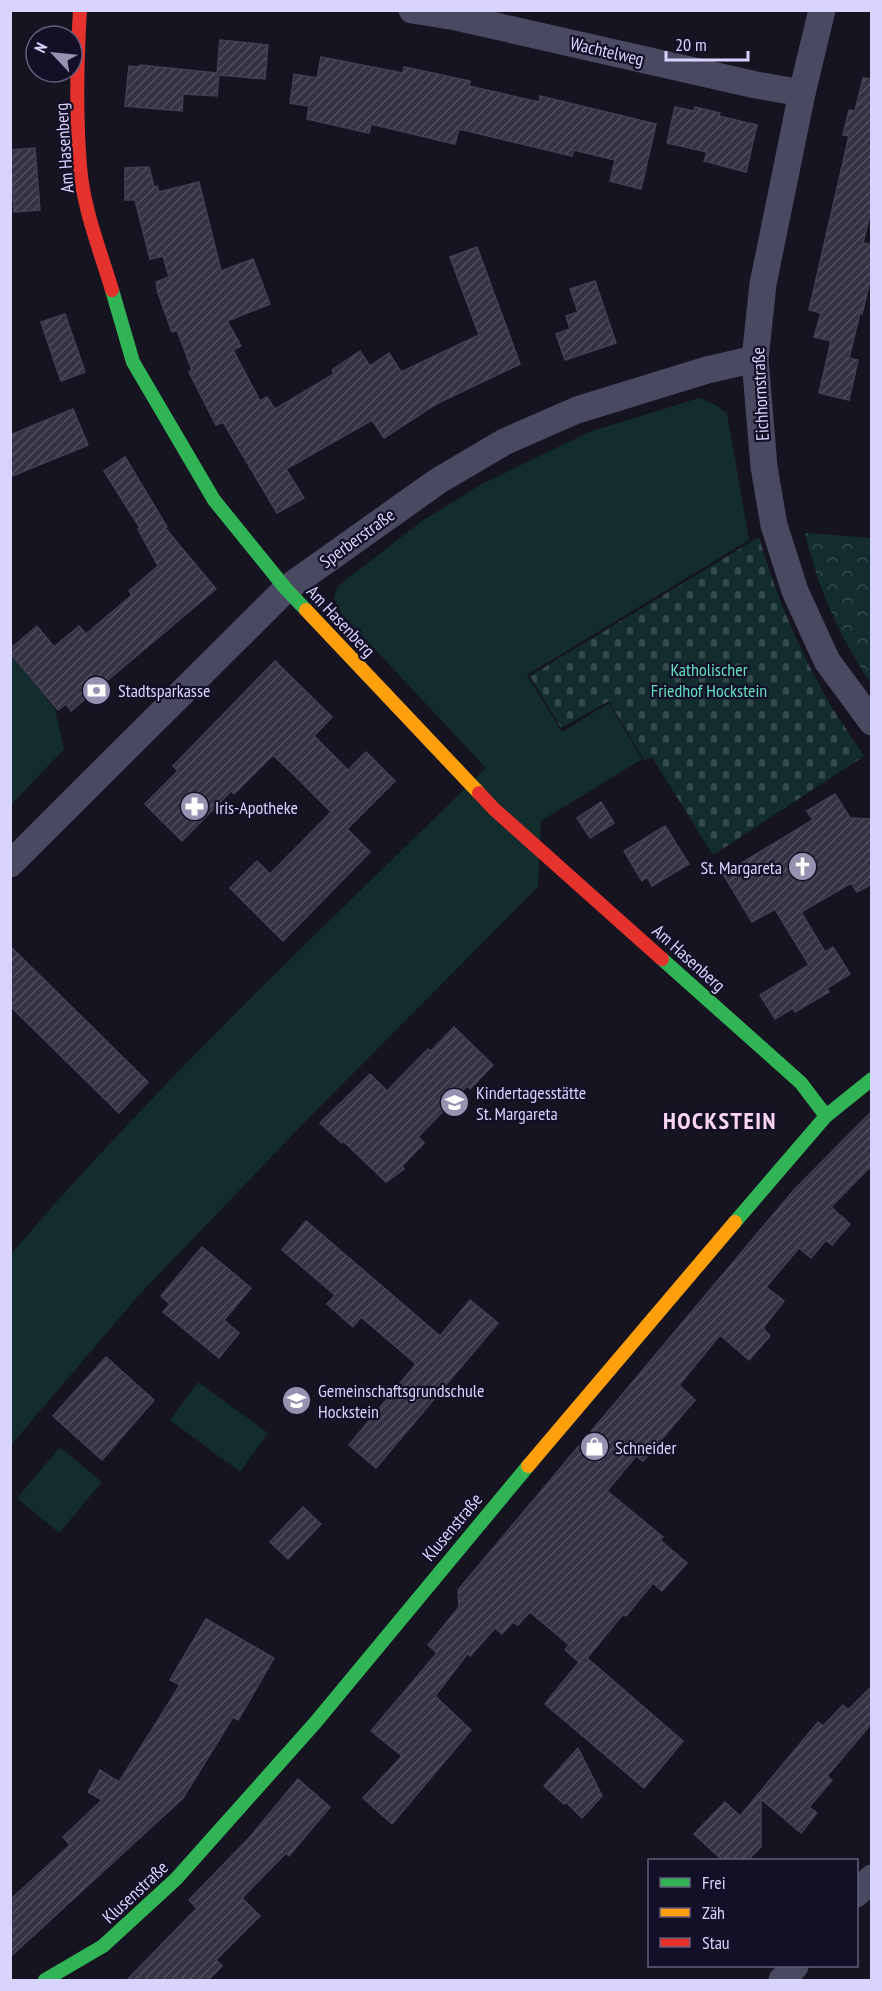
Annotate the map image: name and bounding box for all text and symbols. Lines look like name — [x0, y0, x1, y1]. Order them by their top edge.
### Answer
north arrow — [24, 24, 84, 84]
scale bar — [666, 24, 748, 62]
street label: Wachtelweg — [568, 31, 646, 71]
text: 20 m — [675, 33, 707, 56]
text: N — [30, 39, 51, 56]
street label: Am Hasenberg — [49, 102, 79, 194]
street label: Eichhornstraße — [746, 347, 774, 441]
street label: Sperberstraße — [315, 503, 399, 573]
street label: Am Hasenberg — [302, 580, 380, 662]
park label: Katholischer Friedhof Hockstein — [651, 658, 767, 702]
bank icon: Stadtsparkasse — [81, 674, 113, 706]
place label: Stadtsparkasse — [118, 679, 210, 702]
pharmacy icon: Iris-Apotheke — [178, 791, 210, 823]
place label: Iris-Apotheke — [215, 796, 298, 819]
church icon: St. Margareta — [787, 851, 819, 883]
place label: St. Margareta — [700, 856, 782, 879]
street label: Am Hasenberg — [648, 919, 730, 997]
place label: Kindertagesstätte St. Margareta — [476, 1081, 586, 1125]
school or university icon: Kindertagesstätte St. Margareta — [439, 1086, 471, 1118]
district label: HOCKSTEIN — [663, 1105, 777, 1136]
place label: Gemeinschaftsgrundschule Hockstein — [318, 1379, 484, 1423]
school or university icon: Gemeinschaftsgrundschule Hockstein — [281, 1384, 313, 1416]
shop icon: Schneider — [578, 1431, 610, 1463]
place label: Schneider — [615, 1436, 677, 1459]
street label: Klusenstraße — [417, 1488, 487, 1566]
street label: Klusenstraße — [97, 1856, 173, 1928]
legend — [648, 1859, 858, 1967]
text: Frei — [702, 1871, 726, 1894]
text: Zäh — [702, 1901, 725, 1924]
text: Stau — [702, 1931, 730, 1954]

